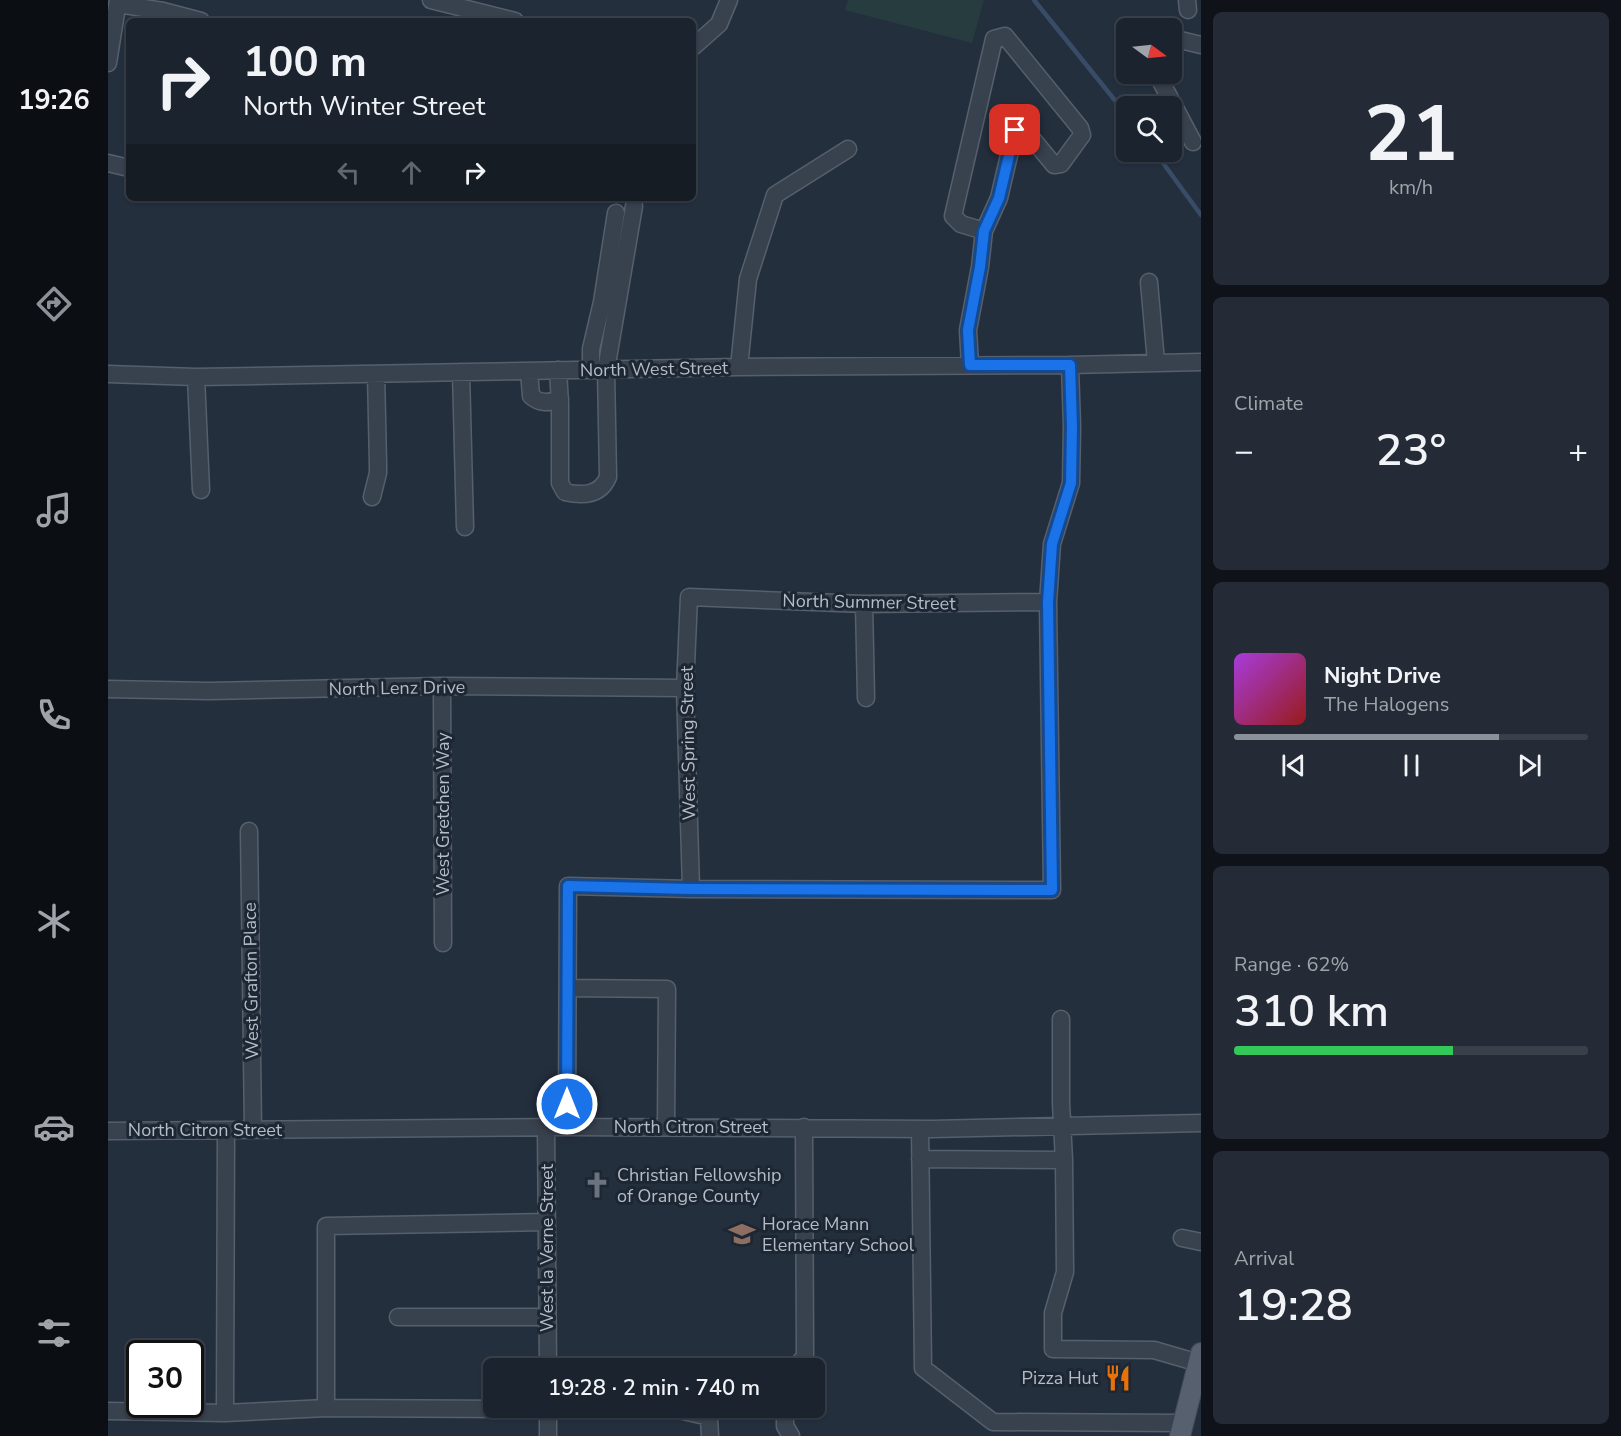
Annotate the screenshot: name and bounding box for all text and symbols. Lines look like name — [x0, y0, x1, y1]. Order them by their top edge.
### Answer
north arrow — [1116, 18, 1182, 84]
map controls — [1116, 18, 1182, 162]
text: 100 m — [243, 34, 367, 91]
icon: right — [144, 42, 222, 120]
text: 21 — [1364, 81, 1458, 188]
text: 19:26 — [18, 82, 90, 119]
text: North Winter Street — [243, 88, 485, 125]
button: search — [1116, 96, 1182, 162]
pin — [989, 104, 1040, 155]
icon: arrive — [998, 113, 1031, 146]
icon: left — [332, 156, 365, 189]
icon: ahead — [395, 156, 428, 189]
icon: right — [458, 156, 491, 189]
text: km/h — [1389, 174, 1433, 201]
icon: directions — [33, 283, 75, 325]
street label: North West Street — [580, 356, 729, 382]
text: Climate — [1234, 390, 1303, 417]
text: 23° — [1376, 420, 1446, 481]
text: − — [1234, 429, 1254, 474]
text: + — [1568, 429, 1588, 474]
icon: music — [33, 489, 75, 531]
street label: North Summer Street — [782, 588, 956, 616]
text: Night Drive — [1324, 661, 1441, 691]
street label: West Spring Street — [675, 665, 701, 820]
street label: North Lenz Drive — [329, 675, 465, 701]
text: The Halogens — [1324, 691, 1449, 718]
icon: phone — [33, 694, 75, 736]
street label: West Gretchen Way — [431, 732, 455, 896]
icon: previous — [1277, 749, 1310, 782]
icon: pause — [1395, 749, 1428, 782]
icon: next — [1513, 749, 1546, 782]
icon: climate — [33, 900, 75, 942]
street label: West Grafton Place — [238, 902, 264, 1060]
text: Range · 62% — [1234, 951, 1349, 978]
text: 310 km — [1234, 981, 1389, 1042]
position arrow — [535, 1072, 599, 1136]
icon: car — [33, 1106, 75, 1148]
street label: North Citron Street — [614, 1115, 769, 1139]
street label: North Citron Street — [128, 1118, 283, 1142]
street label: West la Verne Street — [535, 1163, 559, 1332]
place label: Christian Fellowship of Orange County — [617, 1163, 781, 1208]
church icon: Christian Fellowship of Orange County — [582, 1170, 612, 1200]
place label: Horace Mann Elementary School — [762, 1212, 915, 1257]
school or university icon: Horace Mann Elementary School — [727, 1219, 757, 1249]
text: Arrival — [1234, 1245, 1294, 1272]
text: 19:28 — [1234, 1275, 1353, 1336]
icon: filters — [33, 1312, 75, 1354]
speed limit sign: 30 — [126, 1340, 204, 1418]
restaurant icon: Pizza Hut — [1103, 1363, 1133, 1393]
place label: Pizza Hut — [1022, 1366, 1099, 1390]
text: 19:28 · 2 min · 740 m — [548, 1373, 760, 1403]

